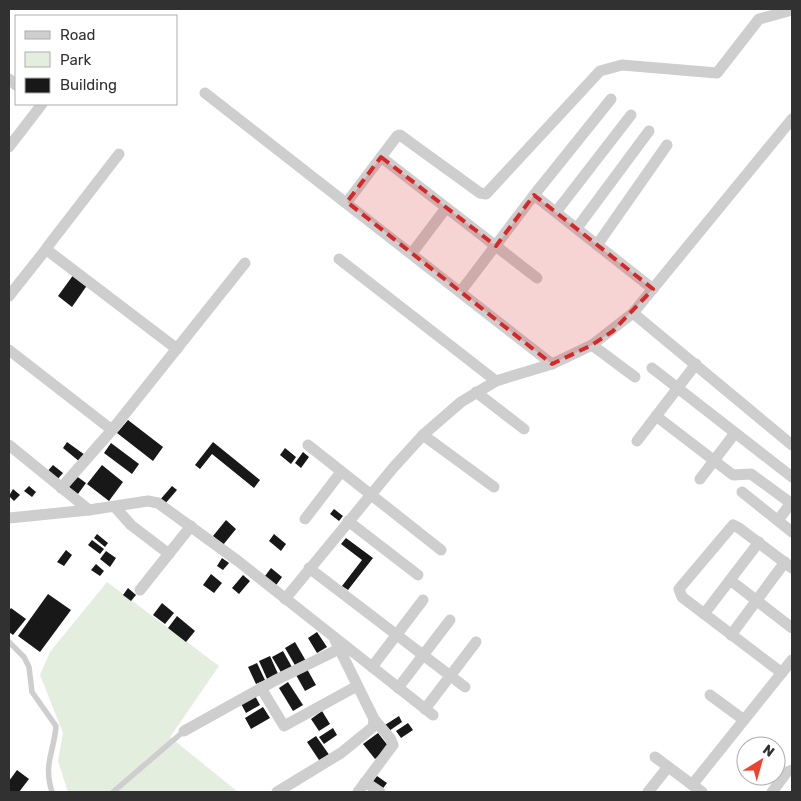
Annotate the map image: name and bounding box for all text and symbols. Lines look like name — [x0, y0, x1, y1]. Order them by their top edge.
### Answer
legend — [15, 15, 178, 105]
text: Road — [60, 26, 96, 44]
text: Park — [60, 51, 91, 69]
text: Building — [60, 76, 117, 94]
north arrow — [736, 736, 786, 786]
text: N — [759, 741, 778, 761]

